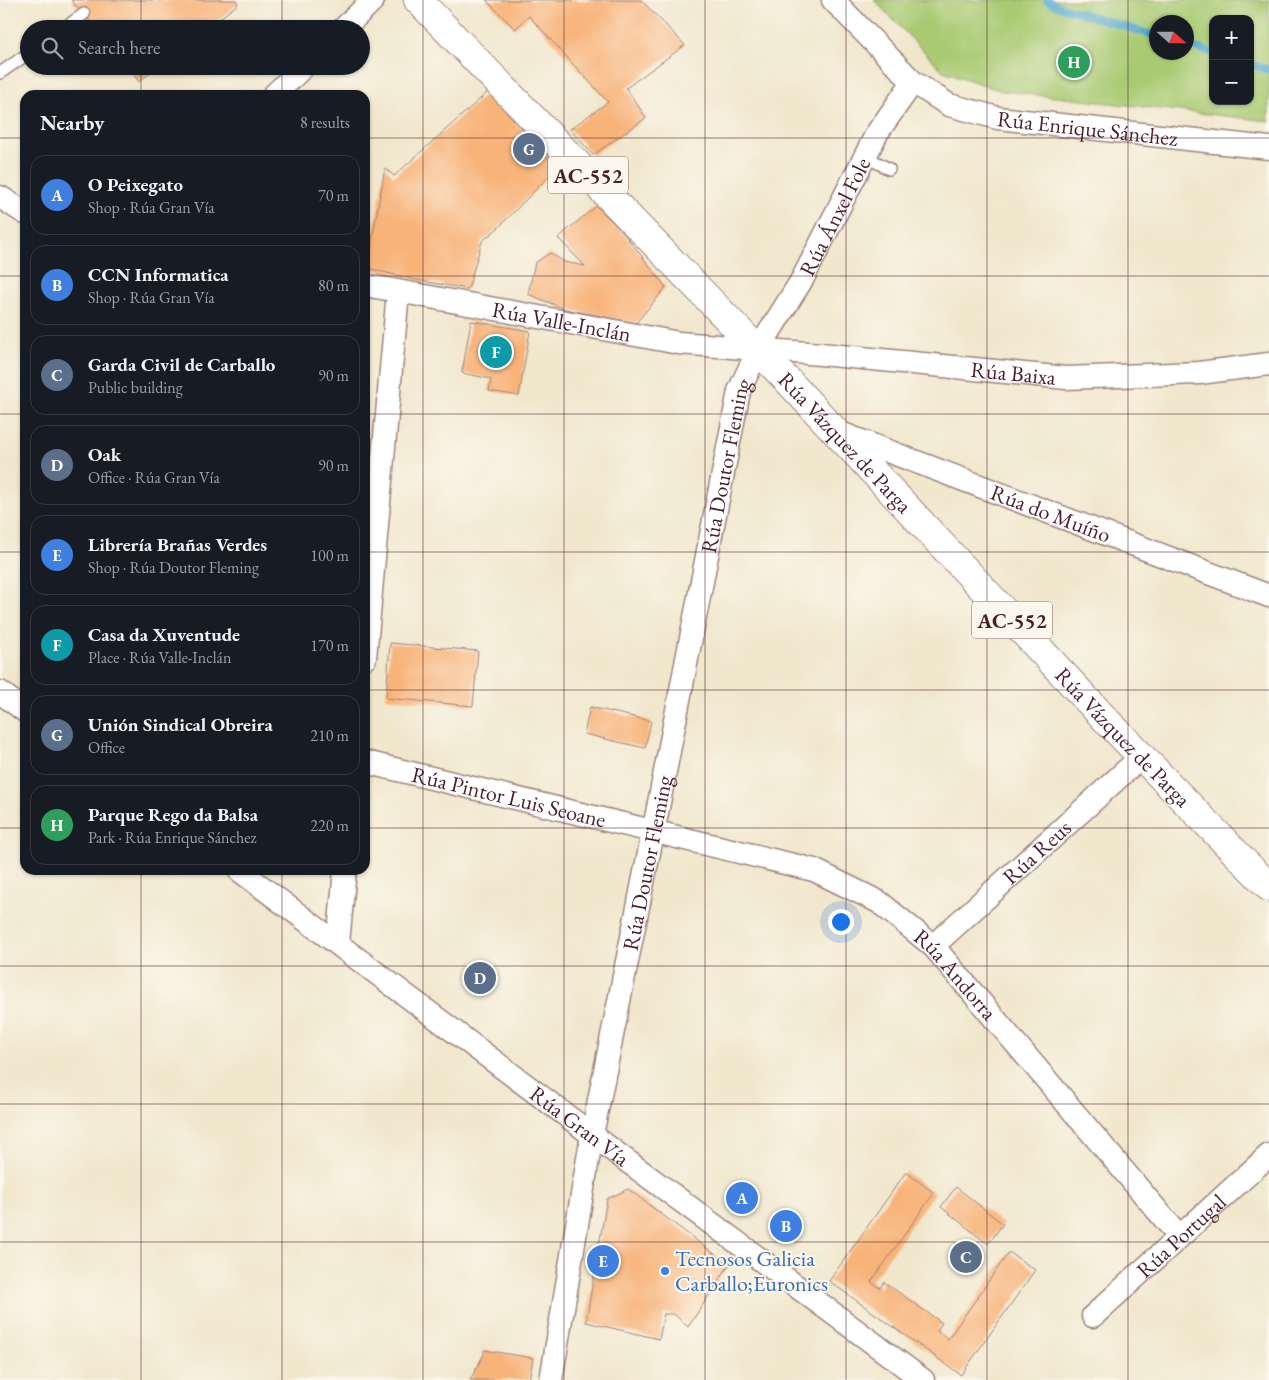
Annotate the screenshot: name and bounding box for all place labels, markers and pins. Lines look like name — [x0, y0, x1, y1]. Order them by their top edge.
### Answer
pin: H — [1058, 43, 1090, 81]
pin: G — [513, 130, 545, 168]
pin: F — [480, 333, 512, 371]
pin: D — [464, 959, 496, 997]
pin: A — [726, 1179, 758, 1217]
pin: B — [770, 1207, 802, 1245]
pin: C — [950, 1238, 982, 1276]
pin: E — [587, 1242, 619, 1280]
place label: Tecnosos Galicia Carballo;Euronics — [675, 1244, 828, 1298]
marker: Tecnosos Galicia Carballo;Euronics — [659, 1265, 671, 1277]

